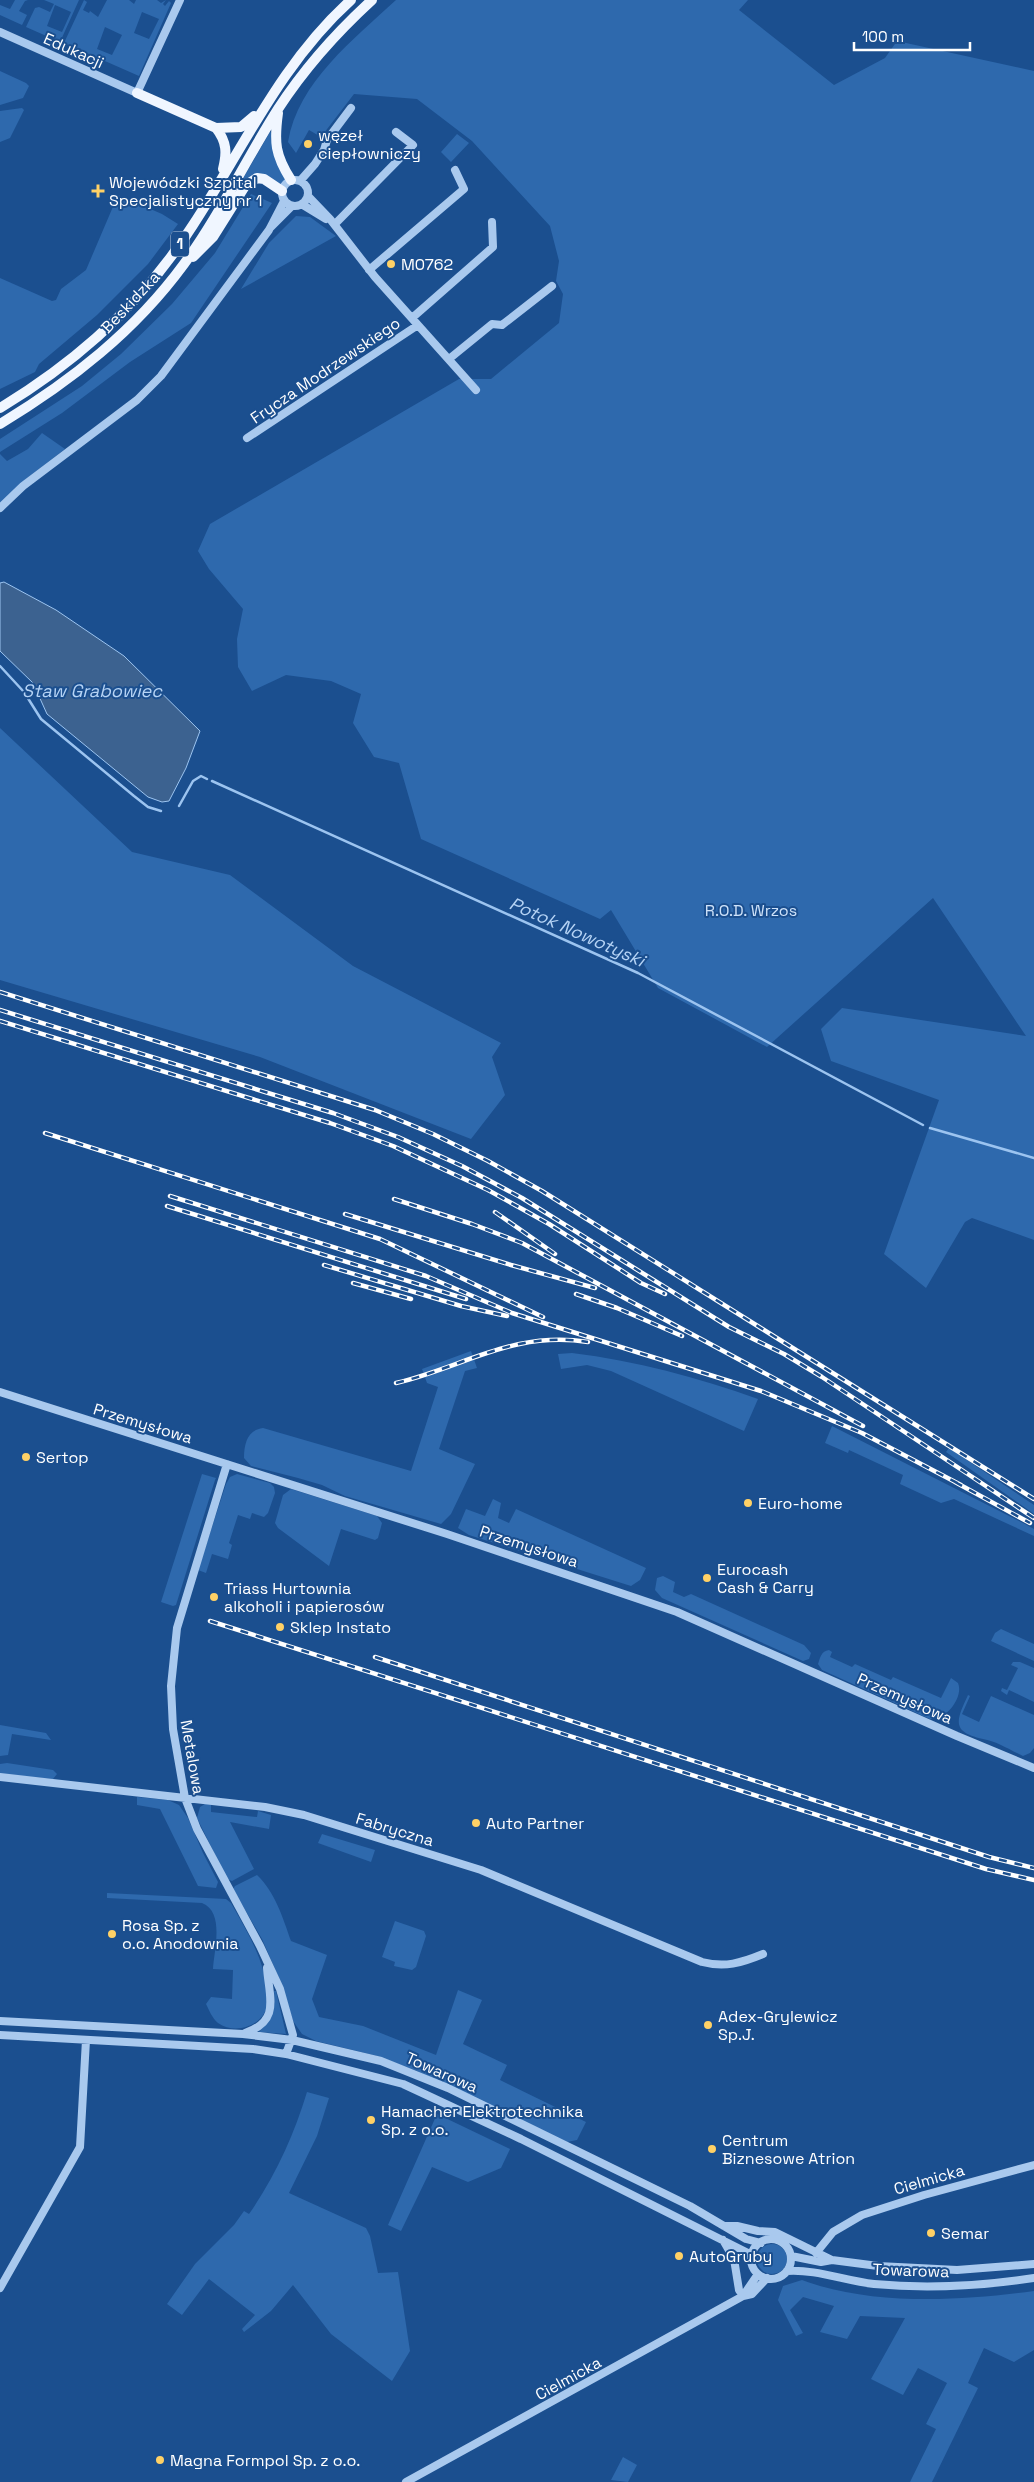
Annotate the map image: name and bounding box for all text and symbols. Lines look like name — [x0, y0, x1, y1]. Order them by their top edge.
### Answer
scale bar — [854, 20, 970, 52]
text: 100 m — [862, 27, 904, 46]
street label: Edukacji — [40, 28, 107, 73]
place label: węzeł ciepłowniczy — [318, 125, 421, 164]
marker: węzeł ciepłowniczy — [302, 138, 314, 150]
place label: Wojewódzki Szpital Specjalistyczny nr 1 — [109, 172, 262, 211]
marker: Wojewódzki Szpital Specjalistyczny nr 1 — [91, 184, 105, 198]
road number: 1 — [171, 232, 189, 256]
place label: M0762 — [401, 254, 453, 275]
marker: M0762 — [385, 258, 397, 270]
street label: Beskidzka — [96, 267, 164, 338]
street label: Frycza Modrzewskiego — [246, 312, 404, 428]
water label: Staw Grabowiec — [22, 679, 163, 702]
water label: Potok Nowotyski — [506, 891, 651, 973]
park label: R.O.D. Wrzos — [705, 900, 797, 921]
street label: Przemysłowa — [91, 1398, 195, 1449]
place label: Sertop — [36, 1447, 89, 1468]
marker: Sertop — [20, 1451, 32, 1463]
place label: Euro-home — [758, 1493, 843, 1514]
marker: Euro-home — [742, 1497, 754, 1509]
street label: Przemysłowa — [477, 1521, 581, 1572]
place label: Eurocash Cash & Carry — [717, 1559, 814, 1598]
marker: Eurocash Cash & Carry — [701, 1572, 713, 1584]
place label: Triass Hurtownia alkoholi i papierosów — [224, 1578, 385, 1617]
marker: Triass Hurtownia alkoholi i papierosów — [208, 1591, 220, 1603]
place label: Sklep Instato — [290, 1617, 391, 1638]
marker: Sklep Instato — [274, 1621, 286, 1633]
street label: Przemysłowa — [854, 1668, 956, 1729]
street label: Metalowa — [176, 1718, 209, 1796]
street label: Fabryczna — [353, 1808, 436, 1851]
place label: Auto Partner — [486, 1813, 584, 1834]
marker: Auto Partner — [470, 1817, 482, 1829]
place label: Rosa Sp. z o.o. Anodownia — [122, 1915, 238, 1954]
marker: Rosa Sp. z o.o. Anodownia — [106, 1928, 118, 1940]
place label: Adex-Grylewicz Sp.J. — [718, 2006, 837, 2045]
marker: Adex-Grylewicz Sp.J. — [702, 2019, 714, 2031]
street label: Towarowa — [402, 2047, 481, 2098]
place label: Hamacher Elektrotechnika Sp. z o.o. — [381, 2101, 583, 2140]
marker: Hamacher Elektrotechnika Sp. z o.o. — [365, 2114, 377, 2126]
place label: Centrum Biznesowe Atrion — [722, 2130, 855, 2169]
marker: Centrum Biznesowe Atrion — [706, 2143, 718, 2155]
street label: Cielmicka — [891, 2159, 967, 2200]
place label: Semar — [941, 2223, 989, 2244]
marker: Semar — [925, 2227, 937, 2239]
place label: AutoGruby — [689, 2246, 772, 2267]
marker: AutoGruby — [673, 2250, 685, 2262]
street label: Towarowa — [872, 2259, 950, 2282]
street label: Cielmicka — [531, 2352, 605, 2405]
place label: Magna Formpol Sp. z o.o. — [170, 2450, 360, 2471]
marker: Magna Formpol Sp. z o.o. — [154, 2454, 166, 2466]

